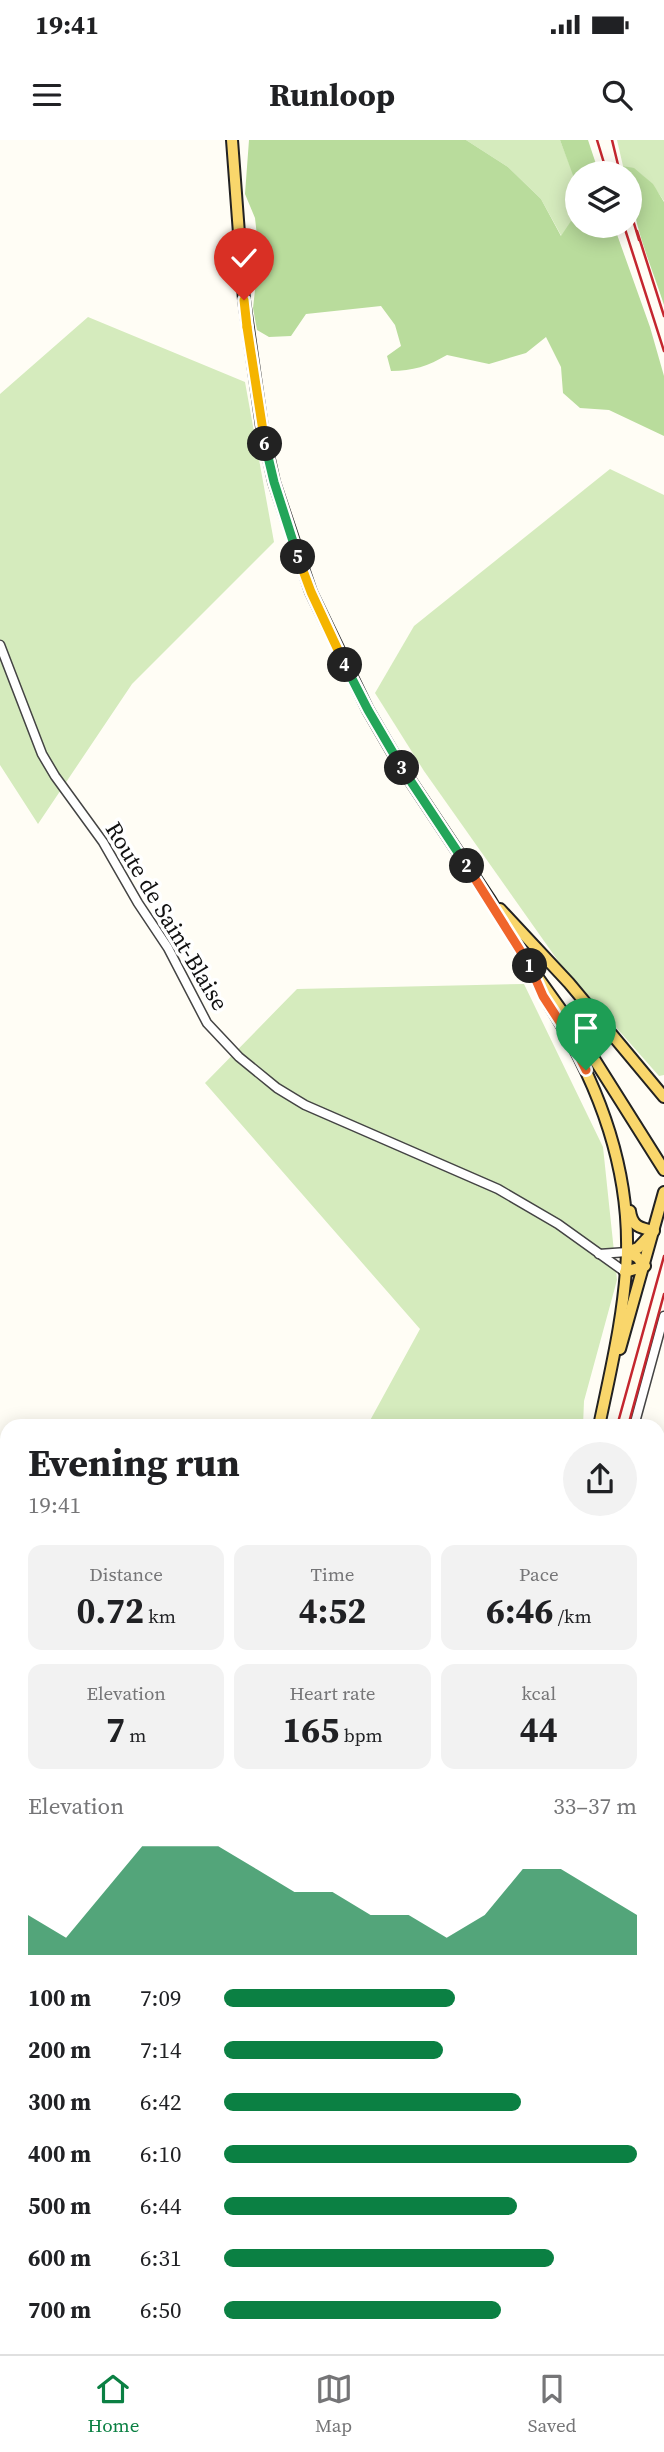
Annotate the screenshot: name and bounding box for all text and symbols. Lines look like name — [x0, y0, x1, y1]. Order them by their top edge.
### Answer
text: 19:41 — [35, 7, 99, 43]
text: Runloop — [269, 73, 395, 117]
icon: menu — [28, 76, 66, 114]
icon: search — [598, 76, 636, 114]
map controls — [565, 161, 642, 238]
button: layers — [565, 161, 642, 238]
pin — [214, 228, 274, 300]
icon: check — [225, 239, 263, 277]
pin: 6 — [247, 426, 282, 462]
text: 6 — [259, 430, 270, 456]
pin: 5 — [280, 540, 316, 574]
text: 5 — [292, 543, 303, 569]
pin: 4 — [328, 648, 362, 682]
text: 4 — [339, 651, 350, 677]
pin: 3 — [384, 750, 420, 786]
text: 3 — [396, 754, 407, 780]
street label: Route de Saint-Blaise — [98, 816, 236, 1016]
pin: 2 — [449, 848, 484, 884]
text: 2 — [461, 852, 472, 878]
pin: 1 — [512, 948, 548, 984]
text: 1 — [524, 952, 535, 978]
pin — [556, 998, 616, 1070]
icon: arrive — [567, 1009, 605, 1047]
text: Evening run — [28, 1437, 240, 1489]
button: share — [563, 1442, 637, 1516]
text: 19:41 — [28, 1489, 81, 1521]
text: Distance — [89, 1561, 163, 1587]
text: Time — [311, 1561, 354, 1587]
text: Pace — [519, 1561, 559, 1587]
text: 0.72 — [76, 1587, 144, 1635]
text: 4:52 — [299, 1587, 366, 1635]
text: 6:46 — [486, 1587, 553, 1635]
text: km — [144, 1603, 176, 1629]
text: /km — [553, 1603, 592, 1629]
text: Elevation — [86, 1680, 166, 1706]
text: Heart rate — [289, 1680, 376, 1706]
text: kcal — [522, 1680, 556, 1706]
text: 7 — [106, 1706, 125, 1754]
text: 165 — [282, 1706, 339, 1754]
text: 44 — [520, 1706, 558, 1754]
text: m — [125, 1722, 146, 1748]
text: bpm — [339, 1722, 383, 1748]
text: Elevation — [28, 1790, 124, 1822]
text: 33–37 m — [553, 1790, 637, 1822]
text: 100 m — [28, 1982, 91, 2014]
text: 7:09 — [140, 1982, 181, 2014]
text: 200 m — [28, 2034, 91, 2066]
text: 7:14 — [140, 2034, 181, 2066]
text: 300 m — [28, 2086, 91, 2118]
text: 6:42 — [140, 2086, 181, 2118]
text: 400 m — [28, 2138, 91, 2170]
text: 6:10 — [140, 2138, 181, 2170]
text: 500 m — [28, 2190, 91, 2222]
text: 6:44 — [140, 2190, 181, 2222]
text: 600 m — [28, 2242, 91, 2274]
text: 6:31 — [140, 2242, 181, 2274]
text: 700 m — [28, 2294, 91, 2326]
text: 6:50 — [140, 2294, 181, 2326]
tab: Home — [88, 2370, 139, 2438]
tab: Map — [315, 2370, 353, 2438]
tab: Saved — [528, 2370, 576, 2438]

